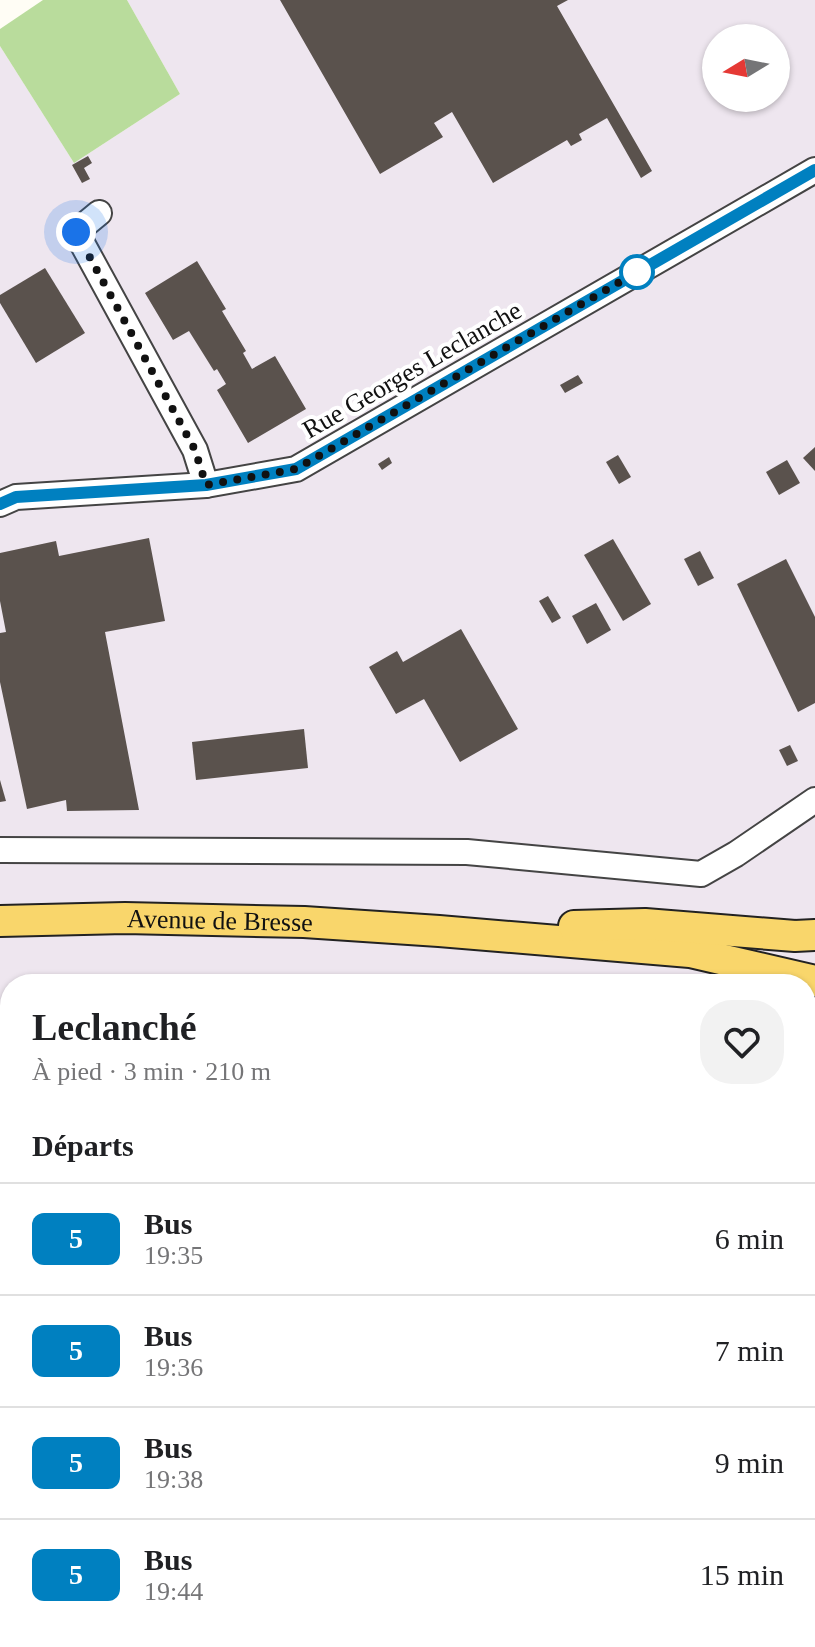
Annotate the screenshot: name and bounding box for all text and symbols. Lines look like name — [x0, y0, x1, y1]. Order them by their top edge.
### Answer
north arrow — [702, 24, 790, 112]
map controls — [702, 24, 790, 112]
your location — [56, 212, 96, 252]
unlabelled marker — [620, 255, 654, 289]
street label: Rue Georges Leclanche — [297, 295, 527, 445]
street label: Avenue de Bresse — [127, 904, 314, 937]
button: heart — [700, 1000, 784, 1084]
text: Leclanché — [32, 1006, 197, 1048]
text: À pied · 3 min · 210 m — [32, 1057, 271, 1086]
text: Départs — [32, 1129, 134, 1162]
text: Bus — [144, 1207, 192, 1240]
text: 6 min — [715, 1222, 784, 1255]
text: 5 — [69, 1223, 83, 1254]
text: 19:35 — [144, 1241, 203, 1270]
text: Bus — [144, 1319, 192, 1352]
text: 7 min — [715, 1334, 784, 1367]
text: 5 — [69, 1335, 83, 1366]
text: 19:36 — [144, 1353, 203, 1382]
text: Bus — [144, 1431, 192, 1464]
text: 9 min — [715, 1446, 784, 1479]
text: 5 — [69, 1447, 83, 1478]
text: 19:38 — [144, 1465, 203, 1494]
text: Bus — [144, 1543, 192, 1576]
text: 15 min — [700, 1558, 784, 1591]
text: 5 — [69, 1559, 83, 1590]
text: 19:44 — [144, 1577, 203, 1606]

